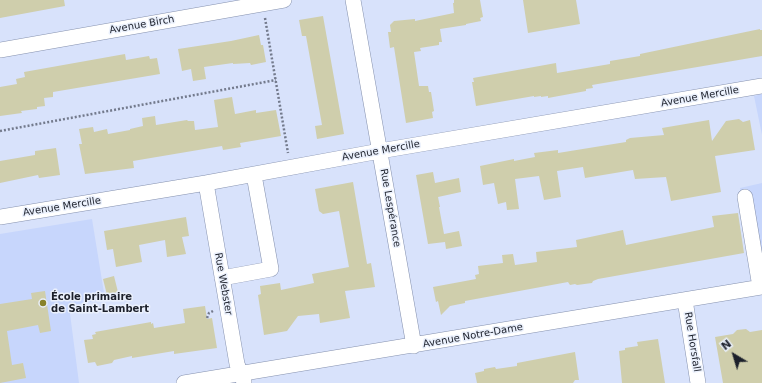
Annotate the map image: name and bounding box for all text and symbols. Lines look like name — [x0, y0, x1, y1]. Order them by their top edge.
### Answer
street label: Avenue Birch — [109, 13, 175, 37]
street label: Avenue Mercille — [660, 84, 740, 110]
street label: Avenue Mercille — [341, 138, 421, 164]
street label: Rue Lespérance — [377, 168, 403, 248]
street label: Avenue Mercille — [22, 195, 102, 219]
street label: Rue Webster — [212, 252, 234, 316]
place label: École primaire de Saint-Lambert — [51, 291, 149, 314]
marker: École primaire de Saint-Lambert — [38, 298, 48, 308]
street label: Rue Horsfall — [681, 311, 703, 373]
street label: Avenue Notre-Dame — [422, 321, 524, 351]
north arrow — [714, 335, 754, 375]
text: N — [719, 337, 734, 353]

